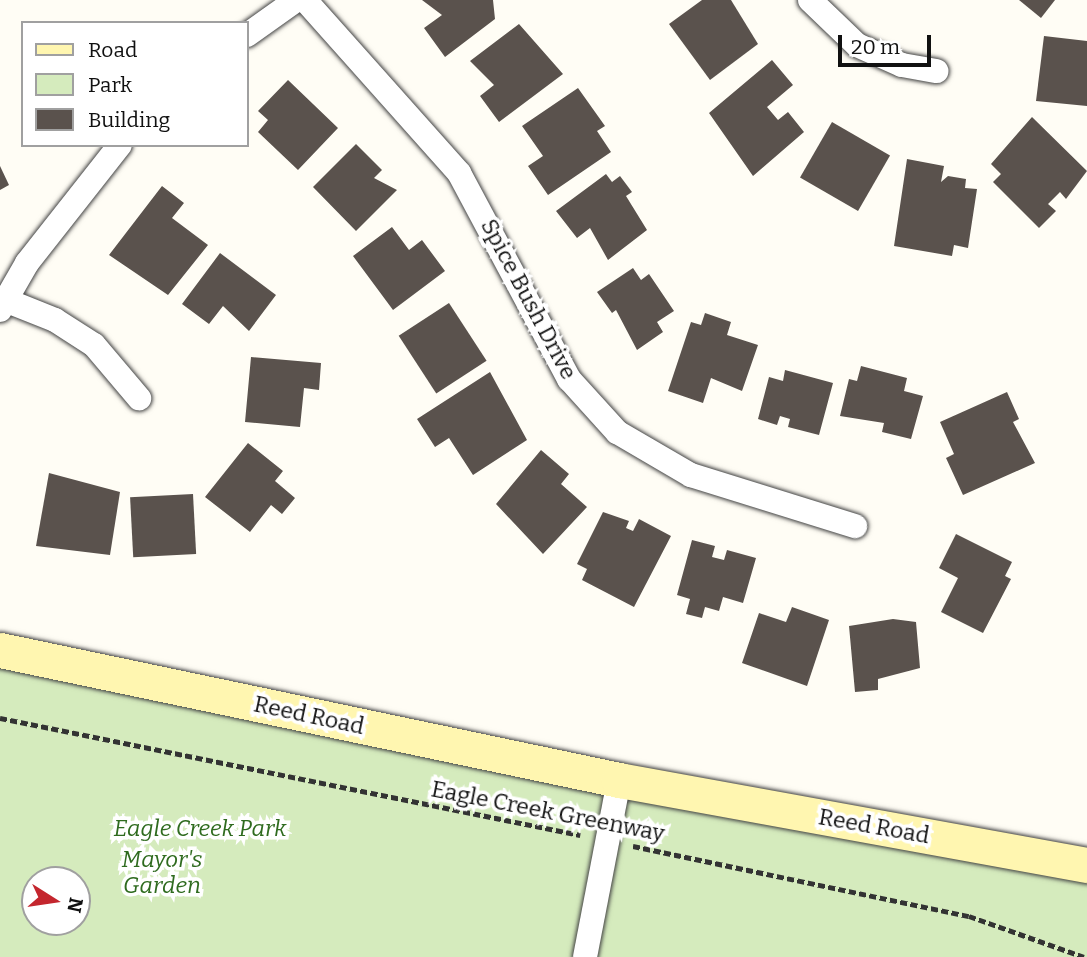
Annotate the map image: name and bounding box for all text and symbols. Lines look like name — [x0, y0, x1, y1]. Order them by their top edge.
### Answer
legend — [21, 21, 248, 147]
scale bar — [842, 21, 935, 65]
text: 20 m — [851, 34, 900, 60]
text: Road — [88, 37, 137, 63]
text: Park — [88, 72, 132, 98]
text: Building — [88, 107, 170, 133]
street label: Spice Bush Drive — [475, 214, 583, 384]
street label: Reed Road — [251, 690, 367, 740]
street label: Eagle Creek Greenway — [429, 775, 667, 847]
street label: Reed Road — [816, 803, 932, 849]
park label: Eagle Creek Park — [114, 814, 286, 842]
park label: Mayor's Garden — [122, 845, 202, 899]
north arrow — [21, 866, 91, 936]
text: N — [62, 895, 88, 915]

